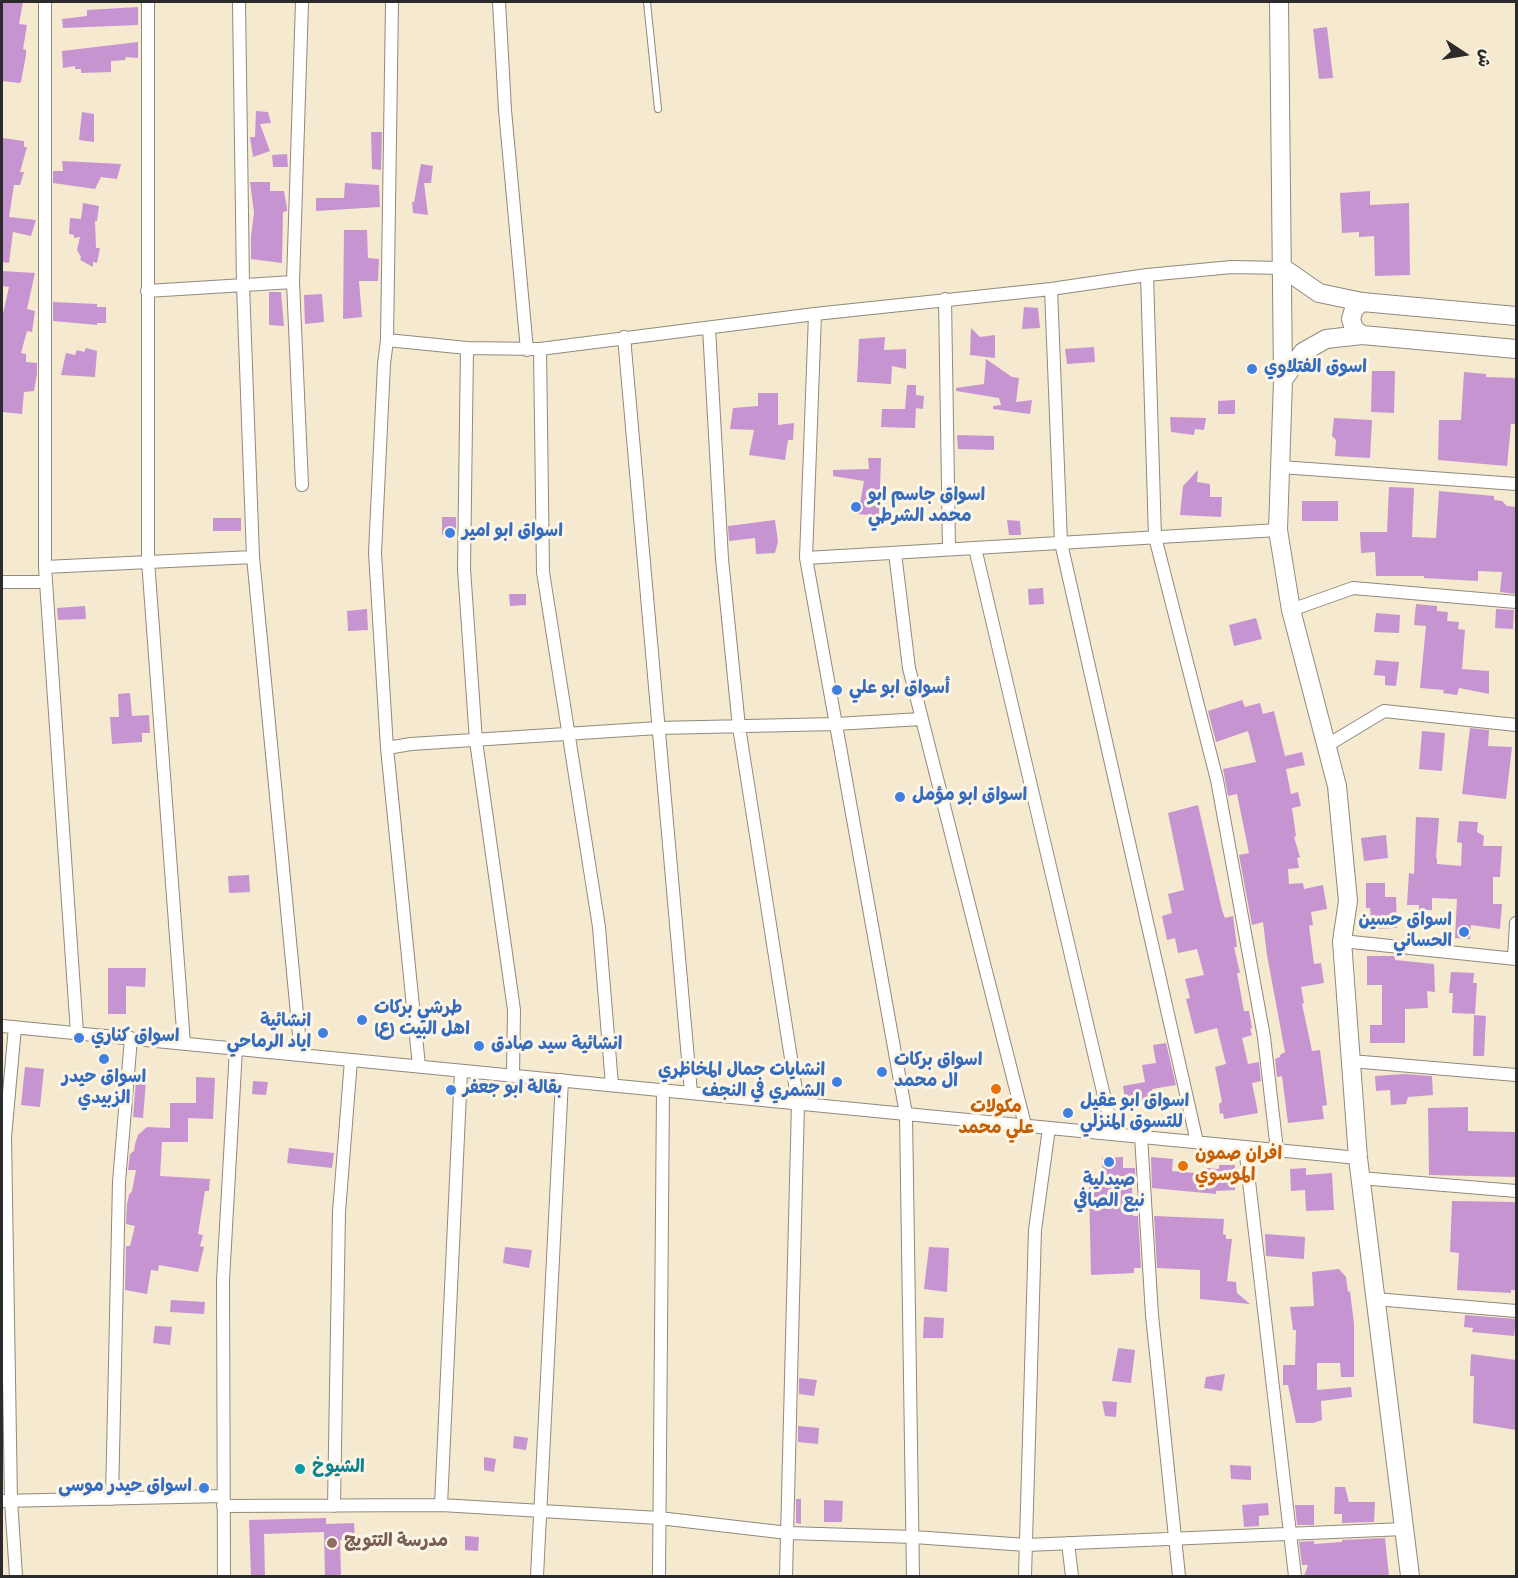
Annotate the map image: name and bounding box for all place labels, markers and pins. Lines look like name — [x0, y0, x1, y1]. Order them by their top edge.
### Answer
place label: اسوق الفتلاوي — [1264, 358, 1367, 380]
marker: اسوق الفتلاوي — [1245, 362, 1259, 376]
place label: اسواق جاسم ابو محمد الشرطي — [868, 486, 985, 528]
marker: اسواق جاسم ابو محمد الشرطي — [849, 500, 863, 514]
place label: اسواق ابو امير — [462, 522, 563, 544]
marker: اسواق ابو امير — [443, 526, 457, 540]
place label: أسواق ابو علي — [849, 679, 950, 701]
marker: أسواق ابو علي — [830, 683, 844, 697]
place label: اسواق ابو مؤمل — [912, 786, 1027, 808]
marker: اسواق ابو مؤمل — [893, 790, 907, 804]
place label: اسواق حسين الحساني — [1358, 911, 1452, 954]
marker: اسواق حسين الحساني — [1457, 925, 1471, 939]
place label: طرشي بركات اهل البيت (ع) — [374, 999, 470, 1042]
place label: انشائية اياد الرماحي — [227, 1012, 311, 1054]
marker: طرشي بركات اهل البيت (ع) — [355, 1013, 369, 1027]
marker: انشائية اياد الرماحي — [316, 1026, 330, 1040]
place label: اسواق كناري — [91, 1027, 179, 1049]
marker: اسواق كناري — [72, 1031, 86, 1045]
place label: انشائية سيد صادق — [491, 1035, 622, 1057]
marker: انشائية سيد صادق — [472, 1039, 486, 1053]
place label: اسواق بركات ال محمد — [894, 1051, 982, 1094]
marker: اسواق حيدر الزبيدي — [97, 1052, 111, 1066]
place label: انشايات جمال المخاظري الشمري في النجف — [658, 1061, 825, 1104]
marker: اسواق بركات ال محمد — [875, 1065, 889, 1079]
place label: اسواق حيدر الزبيدي — [62, 1068, 146, 1110]
marker: انشايات جمال المخاظري الشمري في النجف — [830, 1075, 844, 1089]
place label: بقالة ابو جعفر — [463, 1079, 562, 1101]
marker: مكولات علي محمد — [989, 1082, 1003, 1096]
marker: بقالة ابو جعفر — [444, 1083, 458, 1097]
place label: اسواق ابو عقيل للتسوق المنزلي — [1080, 1092, 1189, 1134]
place label: مكولات علي محمد — [958, 1098, 1034, 1140]
marker: اسواق ابو عقيل للتسوق المنزلي — [1061, 1106, 1075, 1120]
place label: افران صمون الموسوي — [1195, 1145, 1282, 1188]
marker: صيدلية نبع الصافي — [1102, 1155, 1116, 1169]
marker: افران صمون الموسوي — [1176, 1159, 1190, 1173]
place label: صيدلية نبع الصافي — [1073, 1171, 1145, 1214]
place label: الشيوخ — [312, 1458, 365, 1480]
marker: الشيوخ — [293, 1462, 307, 1476]
place label: اسواق حيدر موسى — [58, 1477, 192, 1499]
marker: اسواق حيدر موسى — [197, 1481, 211, 1495]
place label: مدرسة التتويج — [344, 1532, 448, 1554]
marker: مدرسة التتويج — [325, 1536, 339, 1550]

